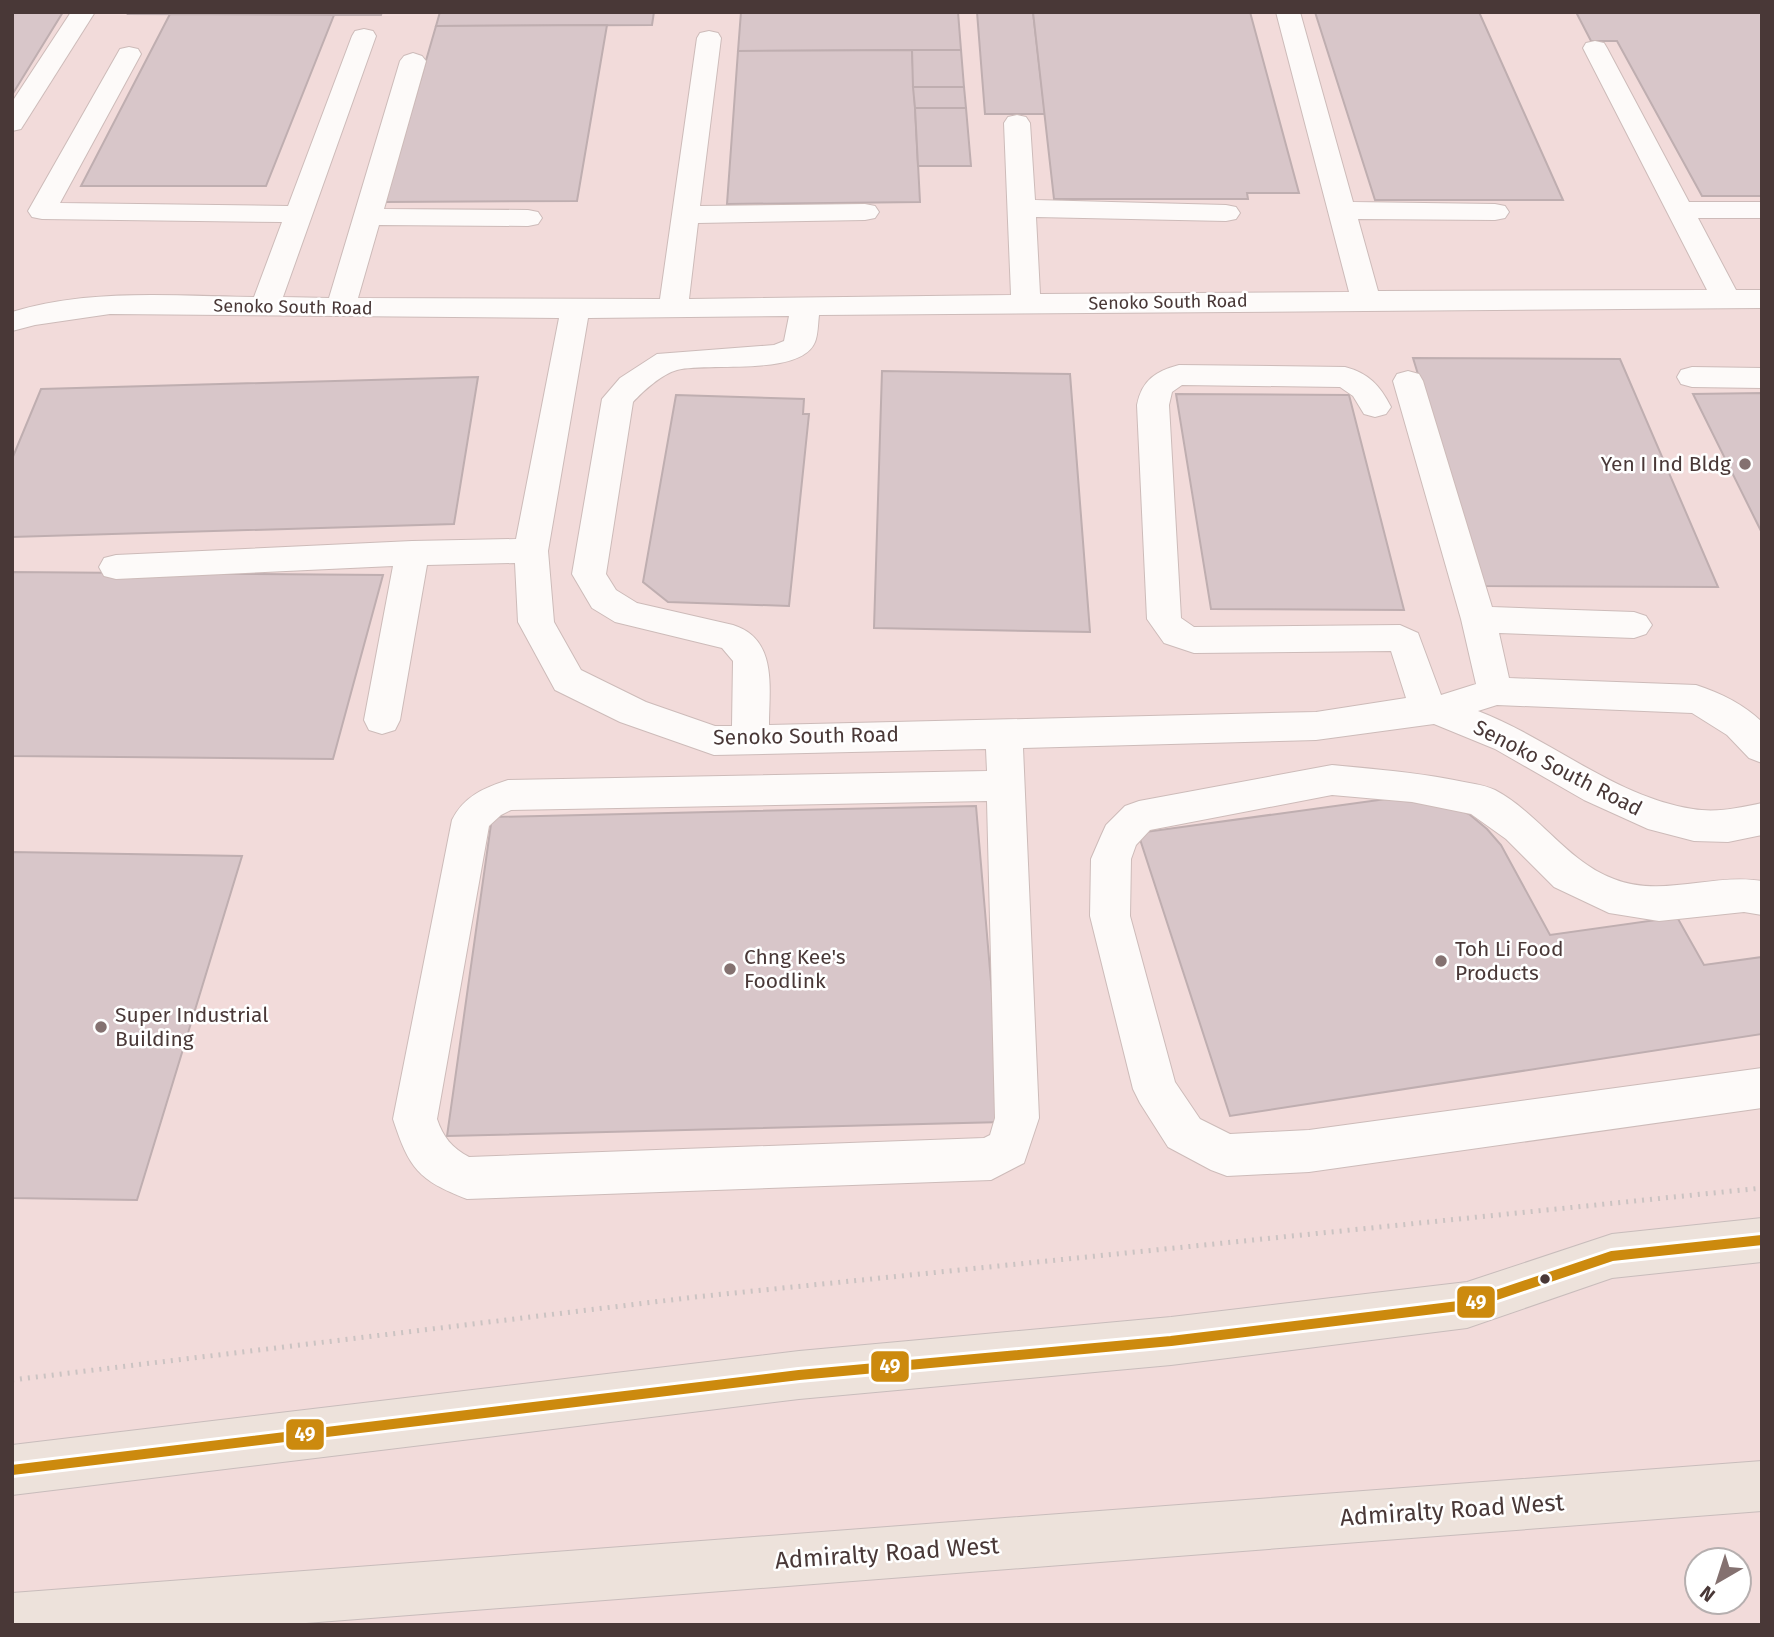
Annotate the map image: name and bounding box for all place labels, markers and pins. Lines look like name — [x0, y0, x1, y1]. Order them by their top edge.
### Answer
place label: Yen I Ind Bldg — [1601, 451, 1731, 477]
marker: Yen I Ind Bldg — [1737, 456, 1753, 472]
place label: Toh Li Food Products — [1455, 936, 1563, 986]
place label: Chng Kee's Foodlink — [744, 944, 846, 994]
marker: Toh Li Food Products — [1433, 953, 1449, 969]
marker: Chng Kee's Foodlink — [722, 961, 738, 977]
place label: Super Industrial Building — [115, 1002, 268, 1052]
marker: Super Industrial Building — [93, 1019, 109, 1035]
unlabelled marker — [1538, 1272, 1552, 1286]

